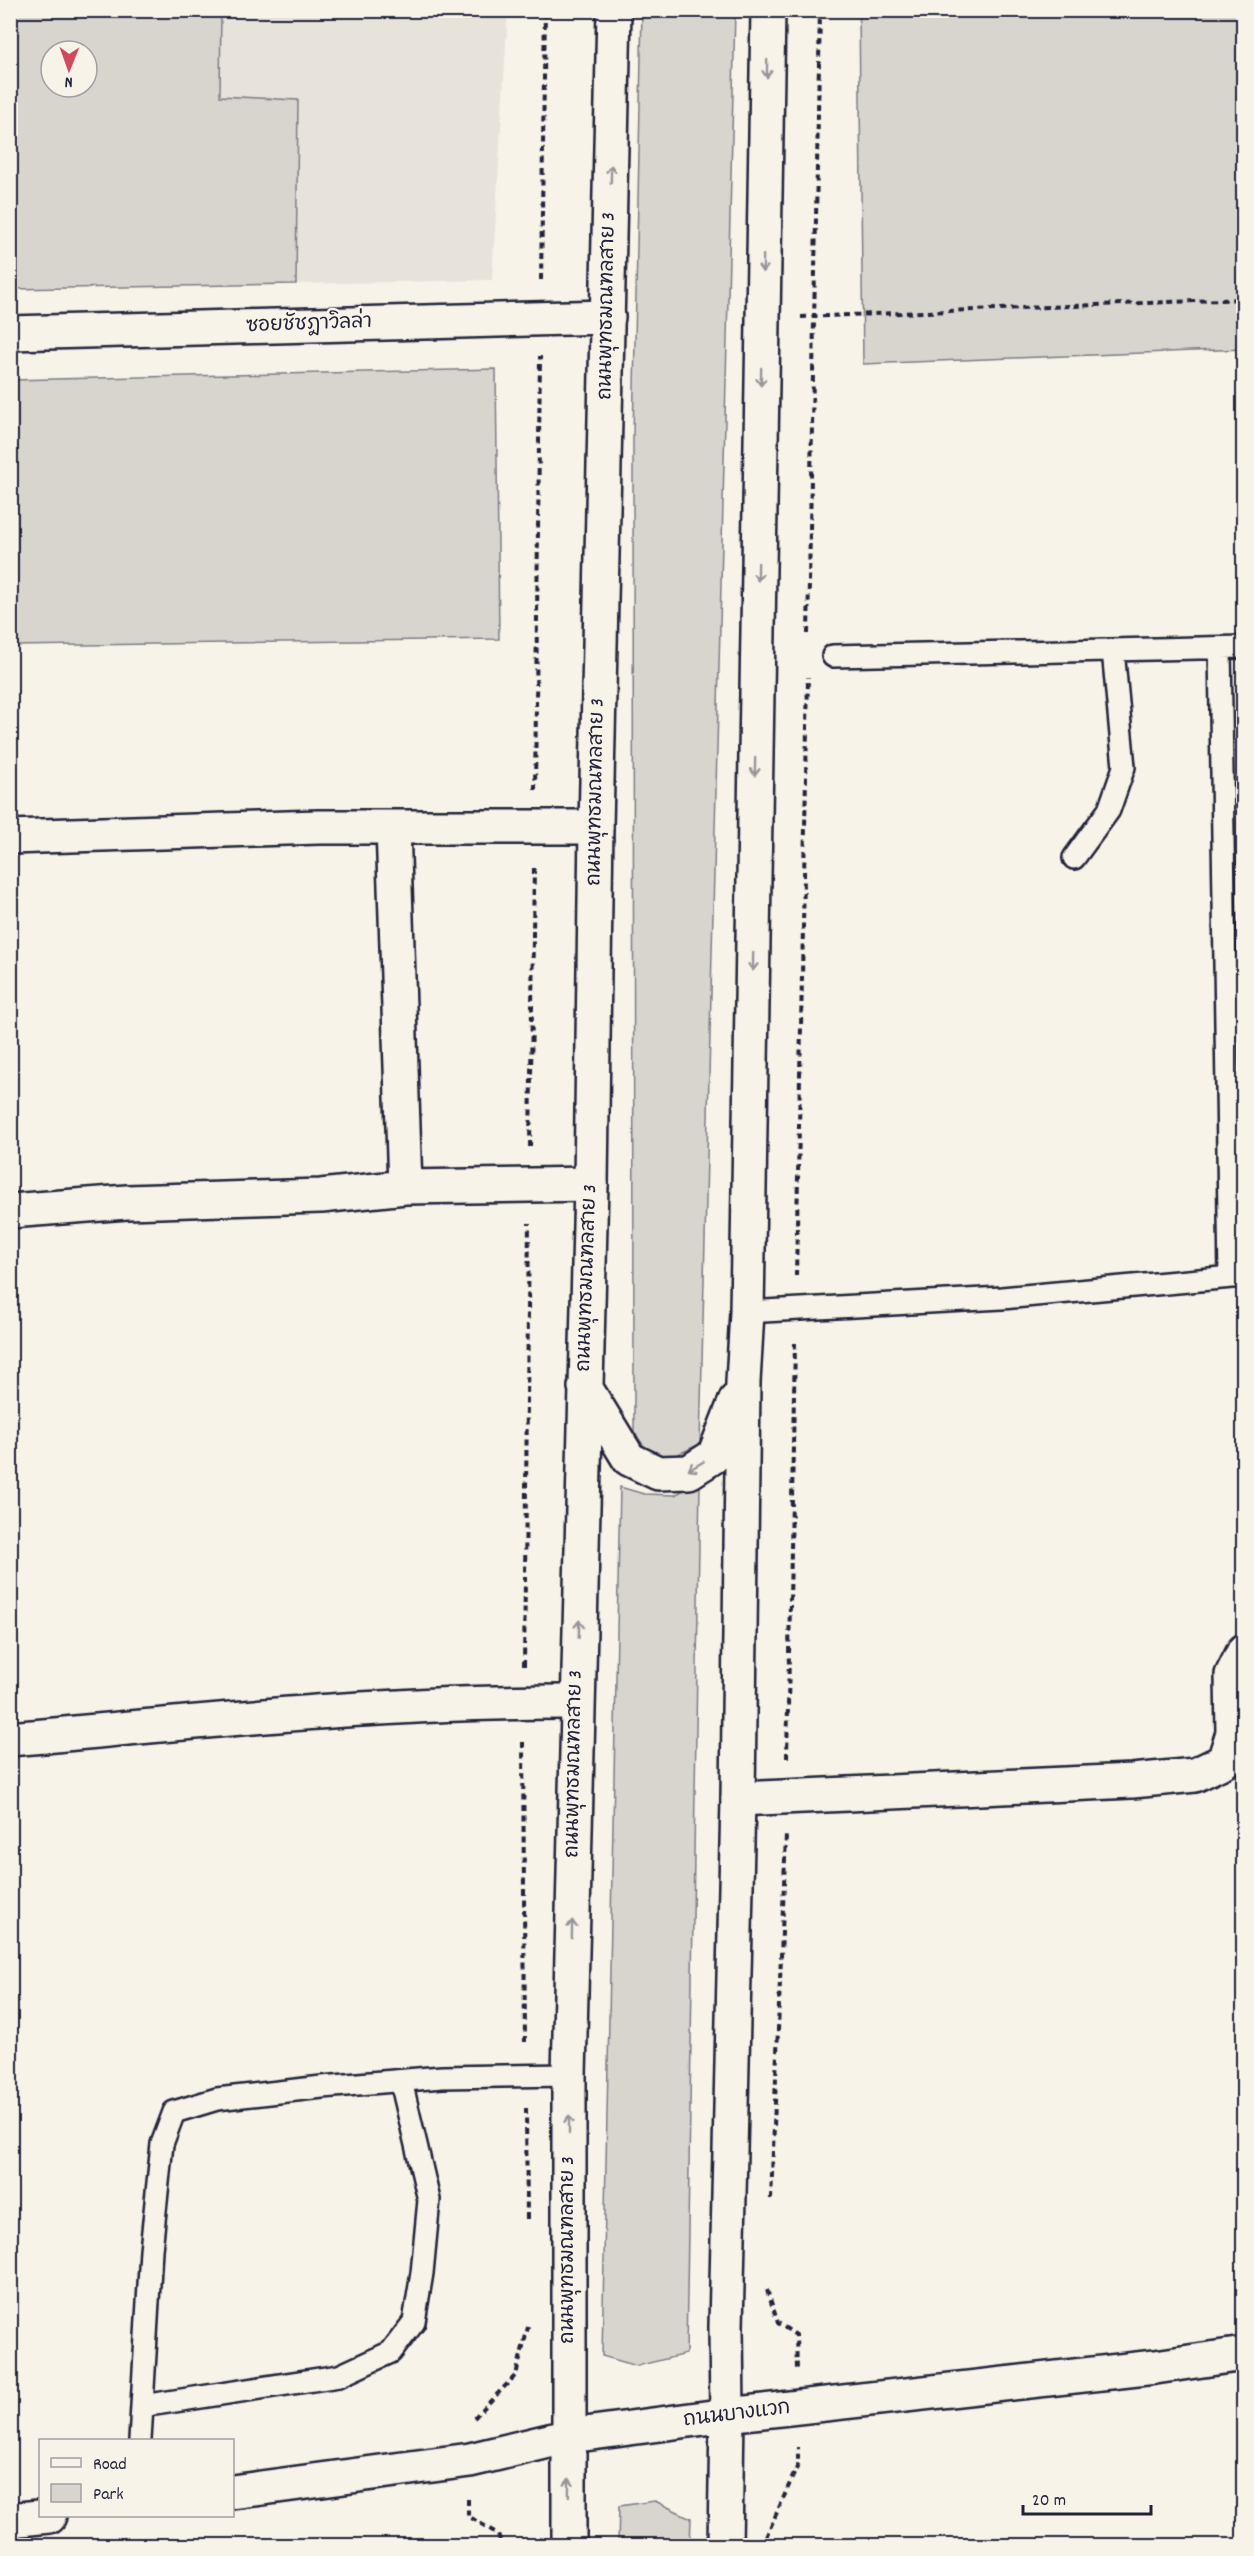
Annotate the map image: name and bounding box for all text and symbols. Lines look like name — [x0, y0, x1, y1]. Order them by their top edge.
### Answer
north arrow — [39, 39, 99, 99]
one-way arrow — [761, 58, 772, 78]
text: N — [65, 70, 73, 93]
one-way arrow — [605, 165, 616, 185]
street label: ถนนพุทธมณฑลสาย 3 — [592, 212, 624, 400]
one-way arrow — [757, 253, 769, 273]
street label: ซอยชัชฎาวิลล่า — [245, 307, 373, 341]
one-way arrow — [755, 367, 767, 387]
one-way arrow — [752, 562, 764, 582]
street label: ถนนพุทธมณฑลสาย 3 — [581, 698, 613, 886]
one-way arrow — [750, 757, 761, 777]
one-way arrow — [747, 952, 758, 972]
street label: ถนนพุทธมณฑลสาย 3 — [571, 1184, 605, 1372]
one-way arrow — [688, 1461, 705, 1473]
one-way arrow — [573, 1620, 584, 1640]
street label: ถนนพุทธมณฑลสาย 3 — [559, 1670, 591, 1858]
one-way arrow — [566, 1920, 577, 1940]
one-way arrow — [563, 2115, 575, 2135]
street label: ถนนพุทธมณฑลสาย 3 — [555, 2156, 583, 2344]
street label: ถนนบางแวก — [682, 2395, 792, 2435]
legend — [39, 2439, 234, 2517]
text: Road — [93, 2453, 127, 2478]
one-way arrow — [563, 2478, 575, 2498]
scale bar — [1023, 2478, 1150, 2516]
text: Park — [93, 2483, 124, 2508]
text: 20 m — [1032, 2489, 1066, 2514]

